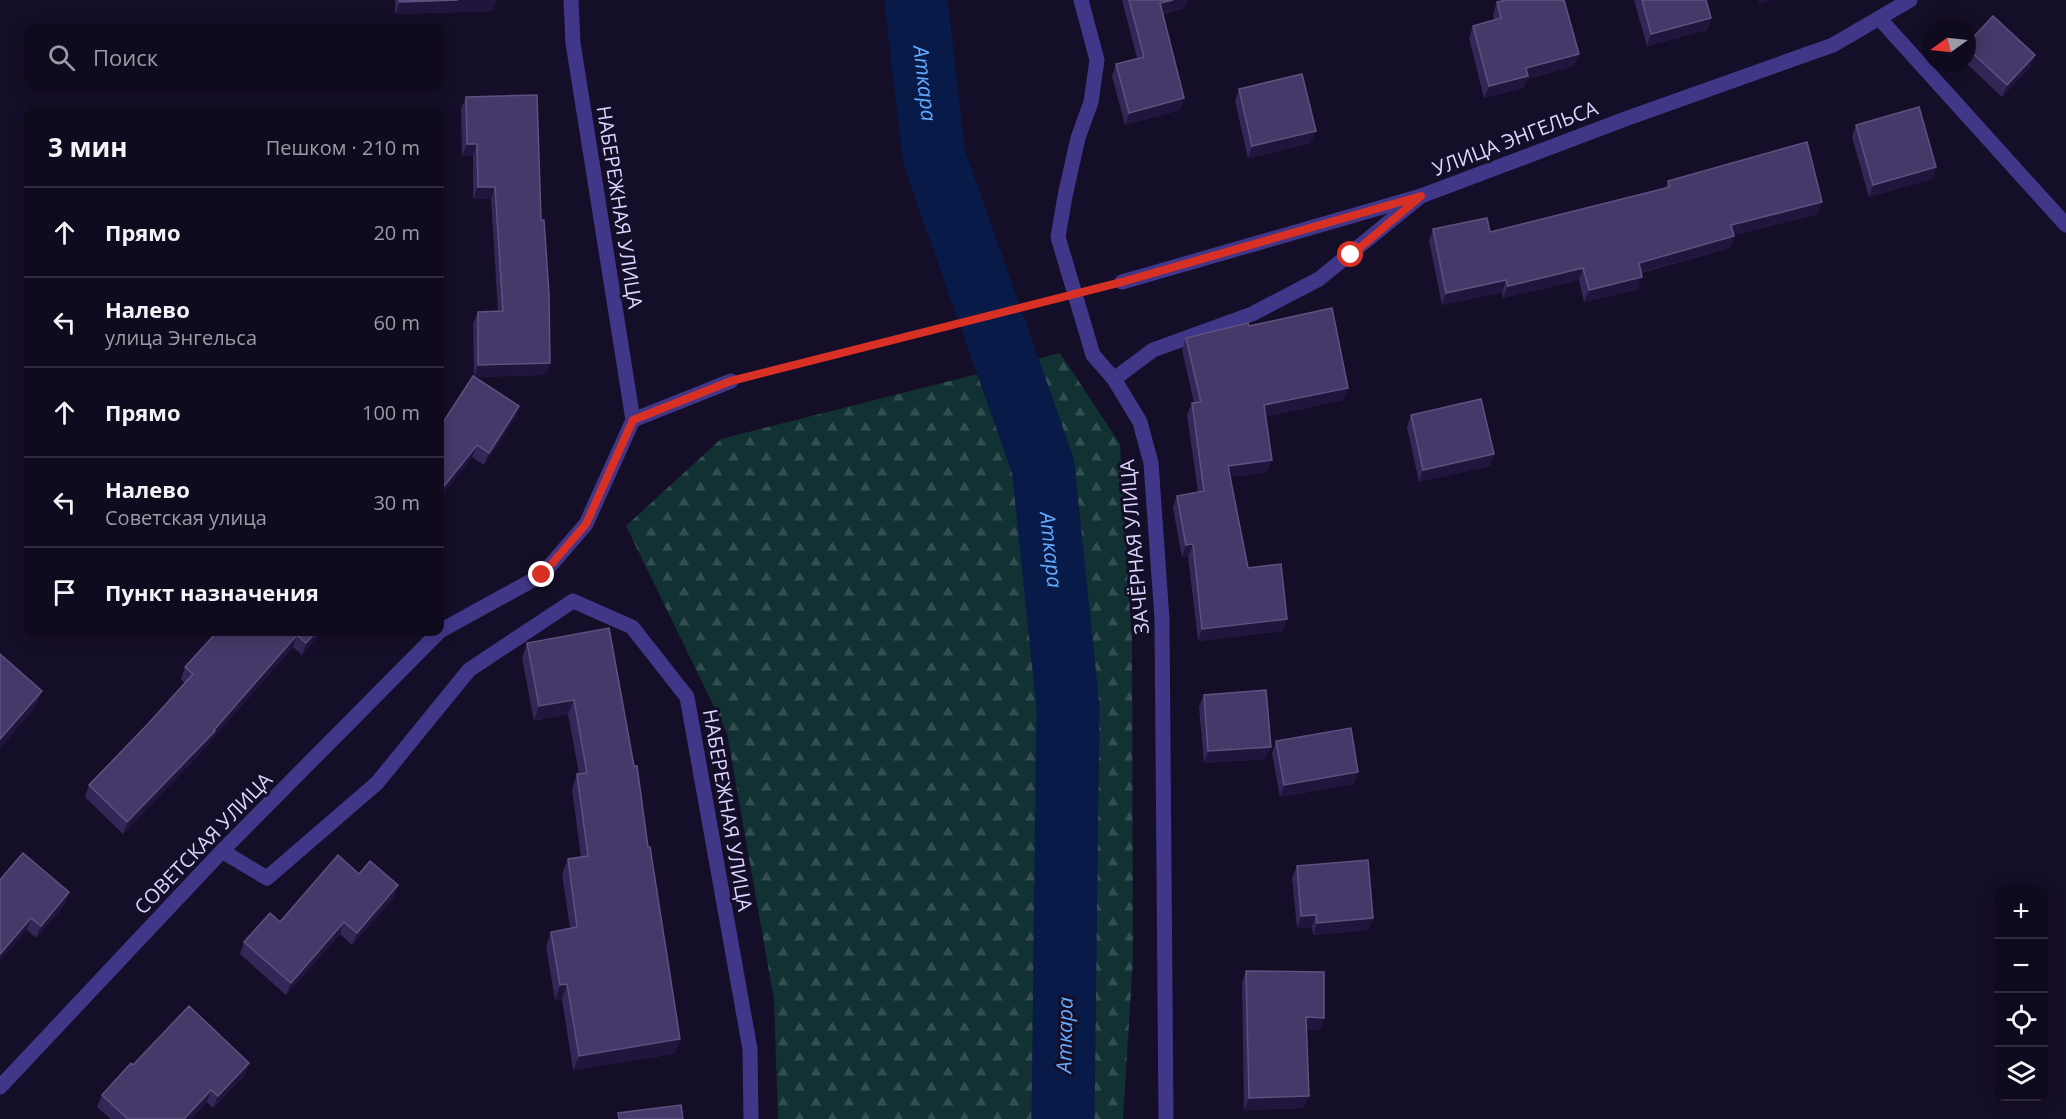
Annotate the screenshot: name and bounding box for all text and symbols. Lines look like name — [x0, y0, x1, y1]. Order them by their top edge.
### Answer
north arrow — [1922, 18, 1976, 72]
search box — [24, 24, 444, 90]
icon: search — [45, 41, 78, 74]
text: Поиск — [93, 42, 158, 72]
water label: Аткара — [907, 42, 944, 123]
street label: УЛИЦА ЭНГЕЛЬСА — [1428, 94, 1602, 182]
street label: НАБЕРЕЖНАЯ УЛИЦА — [591, 104, 649, 311]
text: 3 мин — [48, 129, 128, 165]
text: Пешком · 210 m — [266, 134, 420, 161]
icon: ahead — [48, 216, 81, 249]
text: Прямо — [105, 217, 181, 247]
text: 20 m — [373, 219, 420, 246]
route start — [1337, 241, 1363, 267]
text: Налево — [105, 294, 190, 324]
icon: left — [48, 306, 81, 339]
text: 60 m — [373, 309, 420, 336]
text: улица Энгельса — [105, 324, 257, 351]
icon: ahead — [48, 396, 81, 429]
text: Прямо — [105, 397, 181, 427]
text: 100 m — [362, 399, 420, 426]
street label: ЗАЧЁРНАЯ УЛИЦА — [1113, 458, 1155, 636]
text: Налево — [105, 474, 190, 504]
icon: left — [48, 486, 81, 519]
text: 30 m — [373, 489, 420, 516]
text: Советская улица — [105, 504, 267, 531]
water label: Аткара — [1034, 509, 1070, 589]
route end — [528, 561, 554, 587]
icon: arrive — [48, 576, 81, 609]
text: Пункт назначения — [105, 577, 319, 607]
street label: НАБЕРЕЖНАЯ УЛИЦА — [697, 707, 759, 914]
street label: СОВЕТСКАЯ УЛИЦА — [128, 766, 278, 920]
map controls — [1994, 885, 2048, 1101]
button: + — [1994, 885, 2048, 939]
button: − — [1994, 939, 2048, 993]
button: locate — [1994, 993, 2048, 1047]
water label: Аткара — [1049, 997, 1079, 1075]
button: layers — [1994, 1047, 2048, 1101]

